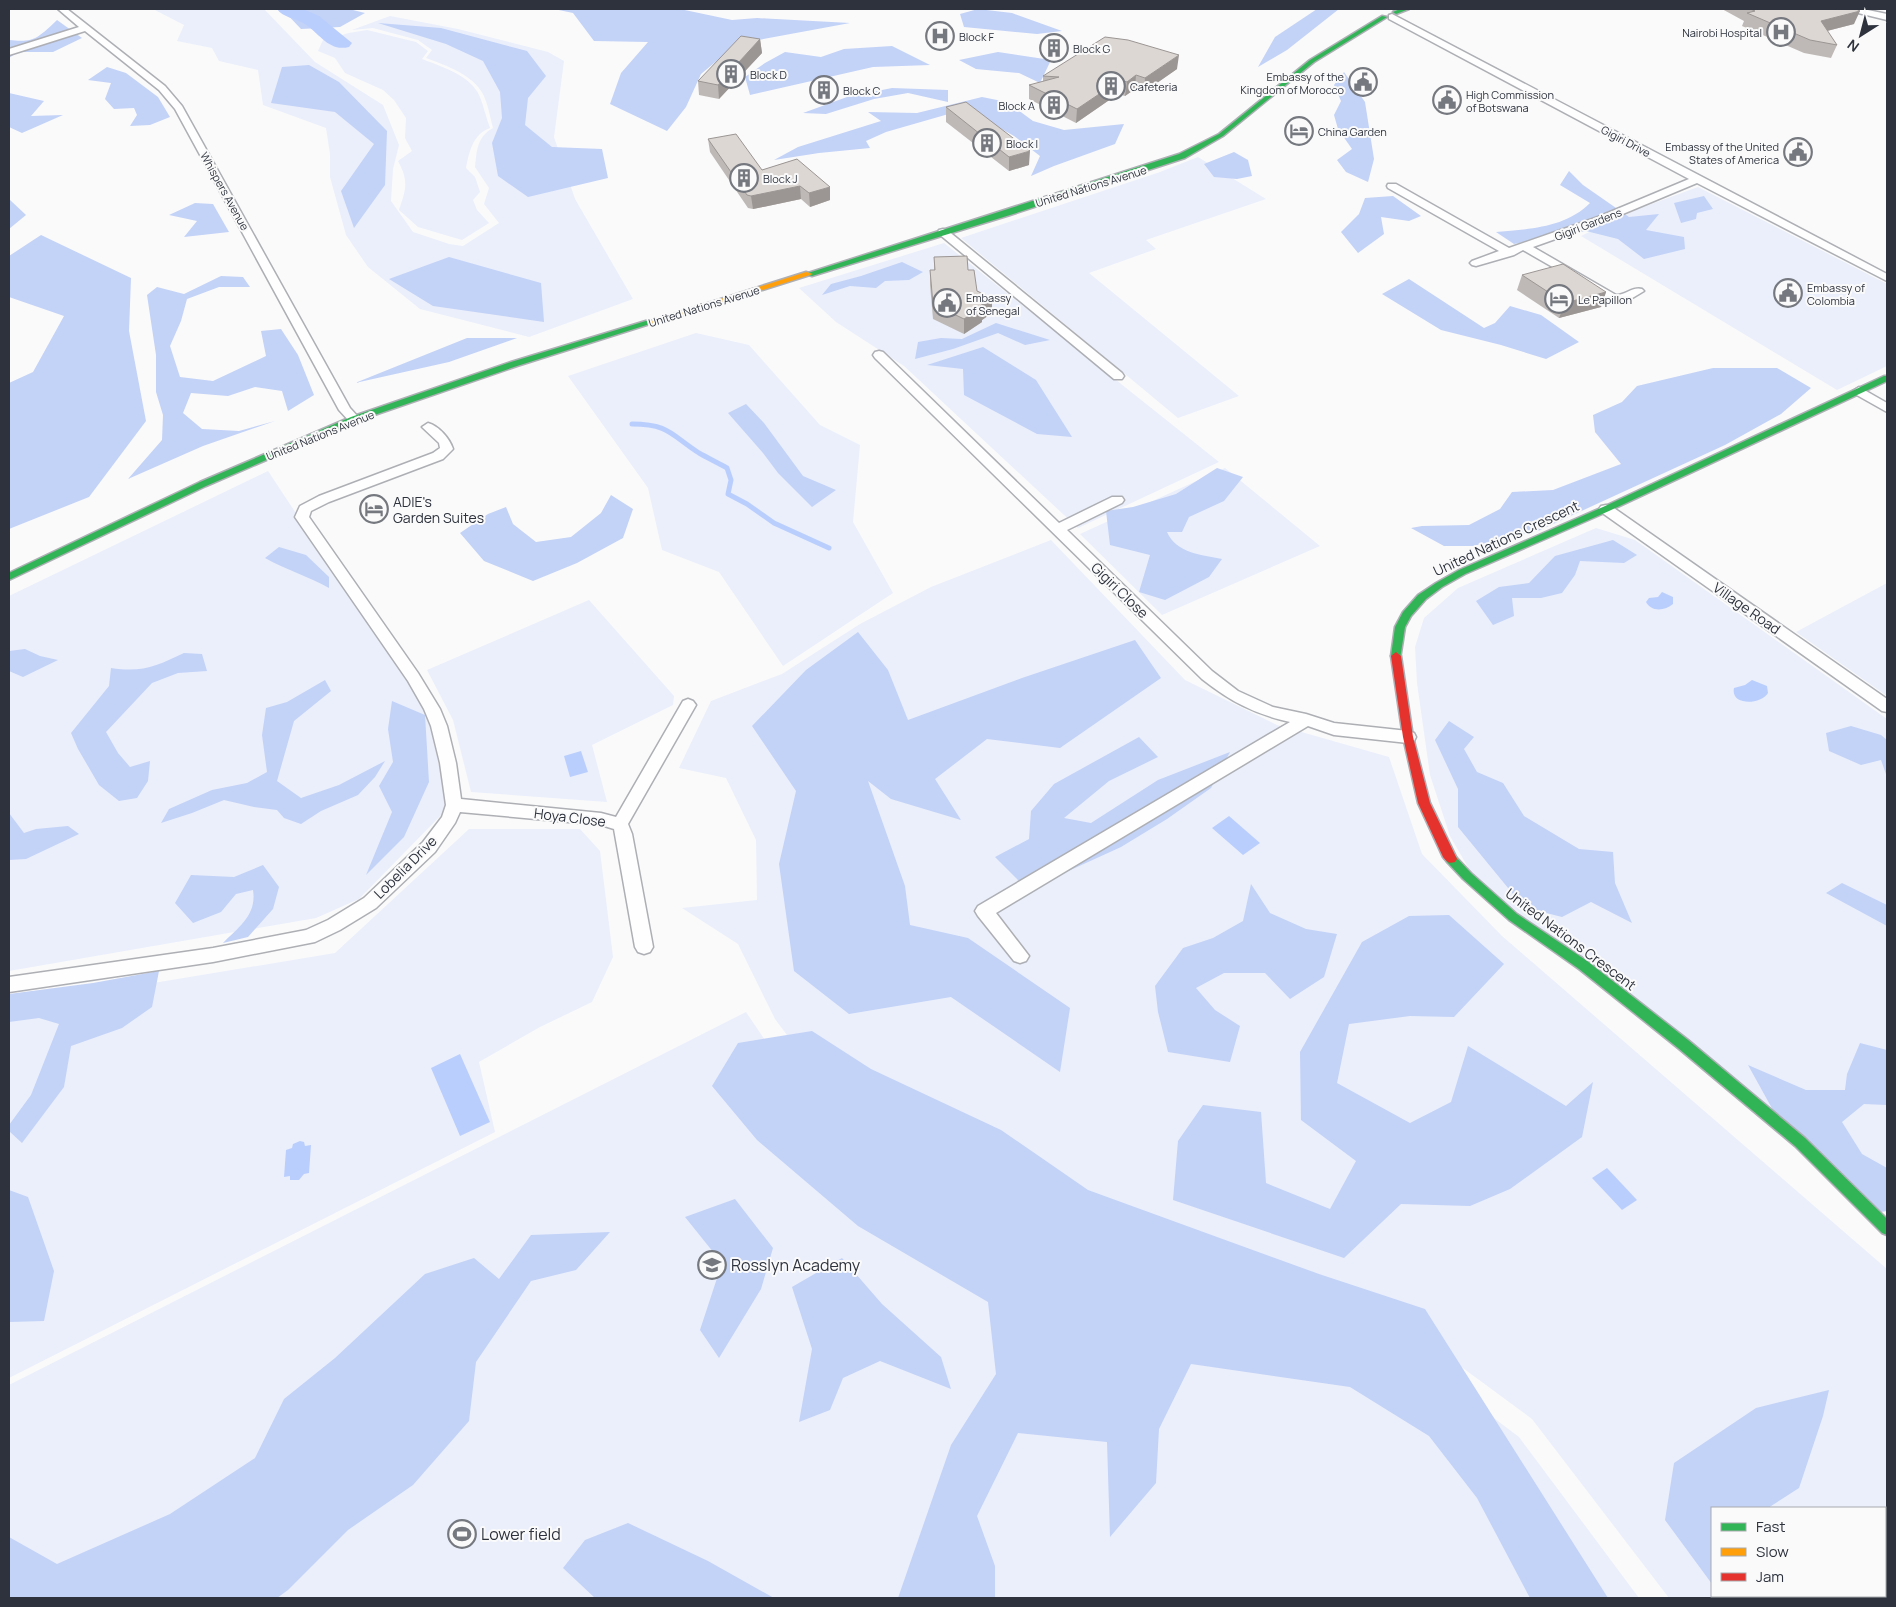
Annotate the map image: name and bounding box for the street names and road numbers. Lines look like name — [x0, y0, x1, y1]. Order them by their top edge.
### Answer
street label: Gigiri Drive — [1599, 122, 1654, 161]
street label: Whispers Avenue — [197, 149, 253, 233]
street label: United Nations Avenue — [1034, 162, 1149, 210]
street label: Gigiri Gardens — [1552, 204, 1624, 244]
street label: United Nations Avenue — [647, 282, 762, 330]
street label: United Nations Avenue — [264, 406, 377, 464]
street label: United Nations Crescent — [1430, 496, 1582, 580]
street label: Gigiri Close — [1087, 558, 1153, 622]
street label: Village Road — [1710, 578, 1784, 638]
street label: Hoya Close — [533, 803, 607, 831]
street label: Lobelia Drive — [369, 831, 441, 903]
street label: United Nations Crescent — [1502, 884, 1640, 995]

